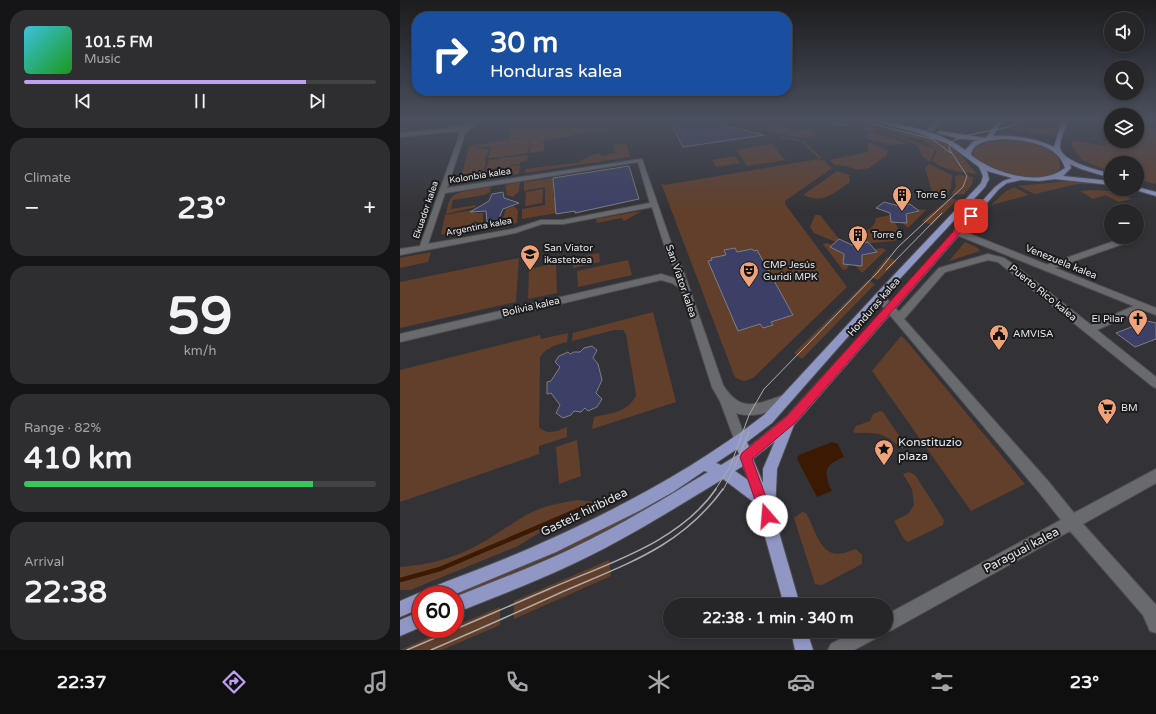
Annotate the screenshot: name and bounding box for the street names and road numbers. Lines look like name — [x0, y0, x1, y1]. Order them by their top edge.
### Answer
street label: Kolonbia kalea — [448, 166, 512, 186]
street label: Ekuador kalea — [411, 180, 441, 240]
street label: Argentina kalea — [445, 215, 513, 239]
street label: Venezuela kalea — [1024, 242, 1098, 282]
street label: San Viator kalea — [663, 243, 699, 319]
street label: Puerto Rico kalea — [1007, 262, 1079, 324]
street label: Honduras kalea — [845, 275, 903, 339]
street label: Bolivia kalea — [501, 295, 561, 319]
street label: Gasteiz hiribidea — [538, 485, 630, 539]
street label: Paraguai kalea — [981, 524, 1061, 576]

